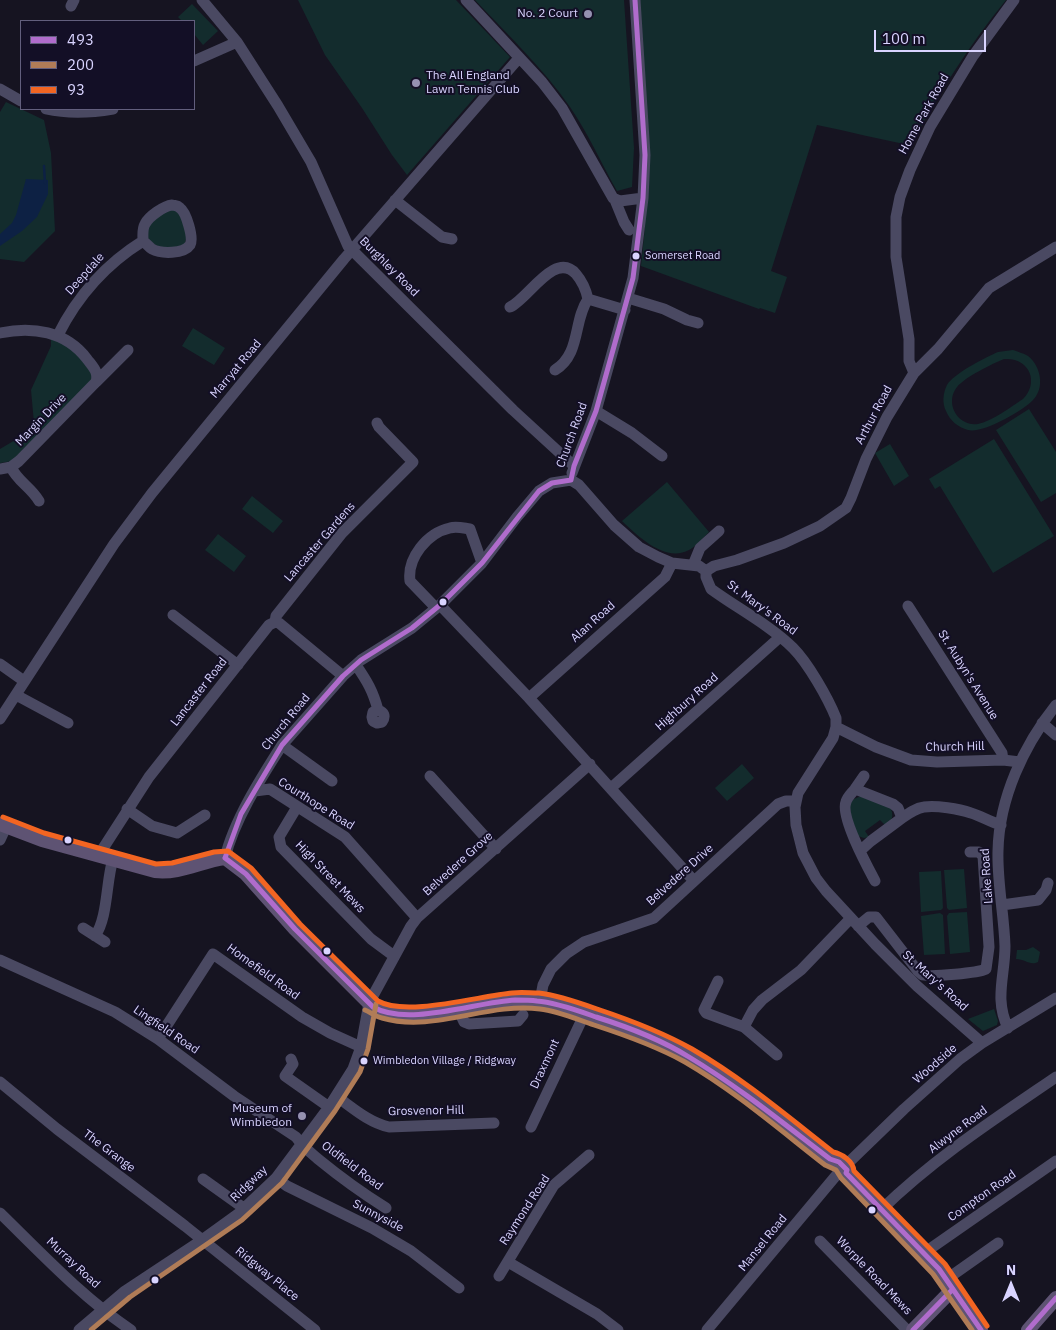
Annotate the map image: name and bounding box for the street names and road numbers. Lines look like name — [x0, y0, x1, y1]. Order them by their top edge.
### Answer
street label: Home Park Road — [896, 71, 952, 157]
street label: Burghley Road — [356, 234, 422, 300]
street label: Deepdale — [62, 250, 108, 298]
street label: Marryat Road — [207, 337, 265, 401]
street label: Arthur Road — [852, 383, 896, 447]
street label: Margin Drive — [13, 391, 69, 449]
street label: Church Road — [553, 400, 591, 470]
street label: Lancaster Gardens — [282, 499, 358, 585]
street label: St. Mary's Road — [724, 578, 800, 638]
street label: Alan Road — [568, 598, 618, 646]
street label: St. Aubyn's Avenue — [935, 628, 1001, 722]
street label: Lancaster Road — [168, 655, 230, 729]
street label: Highbury Road — [653, 670, 721, 734]
street label: Church Road — [259, 691, 313, 753]
street label: Church Hill — [925, 739, 985, 755]
street label: Courthope Road — [275, 775, 357, 833]
street label: Belvedere Grove — [420, 829, 496, 899]
street label: High Street Mews — [292, 838, 368, 916]
street label: Belvedere Drive — [644, 841, 716, 909]
street label: Lake Road — [978, 848, 996, 904]
street label: Homefield Road — [224, 941, 302, 1003]
street label: St. Mary's Road — [899, 948, 971, 1014]
street label: Lingfield Road — [130, 1003, 202, 1057]
street label: Draxmont — [527, 1037, 563, 1091]
street label: Woodside — [910, 1041, 960, 1087]
street label: Grosvenor Hill — [388, 1103, 464, 1119]
street label: Alwyne Road — [926, 1103, 990, 1157]
street label: The Grange — [80, 1127, 138, 1175]
street label: Oldfield Road — [319, 1138, 385, 1194]
street label: Ridgway — [228, 1163, 270, 1205]
street label: Compton Road — [945, 1167, 1019, 1225]
street label: Raymond Road — [497, 1172, 553, 1248]
street label: Sunnyside — [350, 1197, 406, 1235]
street label: Mansel Road — [736, 1212, 790, 1274]
street label: Worple Road Mews — [833, 1234, 915, 1318]
street label: Murray Road — [43, 1235, 103, 1291]
street label: Ridgway Place — [232, 1244, 302, 1304]

